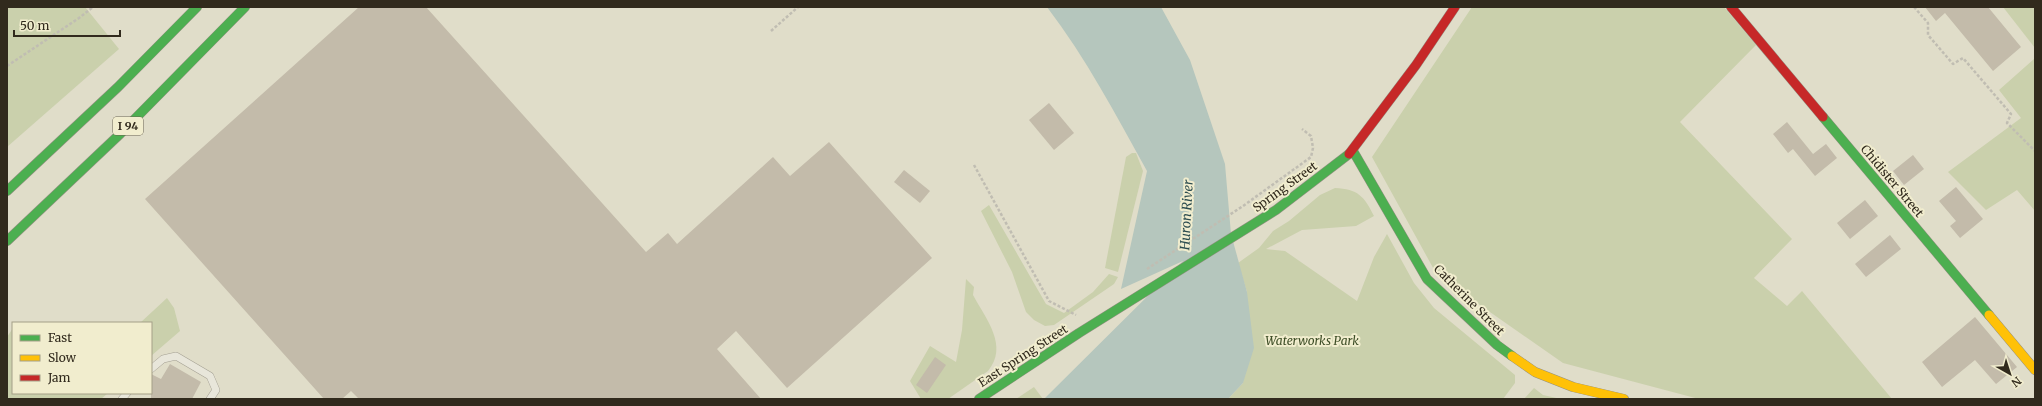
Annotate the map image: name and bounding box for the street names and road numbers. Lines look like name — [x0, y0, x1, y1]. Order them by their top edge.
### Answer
road number: I 94 — [113, 117, 143, 135]
street label: Chidister Street — [1858, 141, 1927, 220]
street label: Spring Street — [1250, 158, 1320, 215]
street label: Catherine Street — [1431, 261, 1508, 338]
street label: East Spring Street — [975, 321, 1071, 390]

